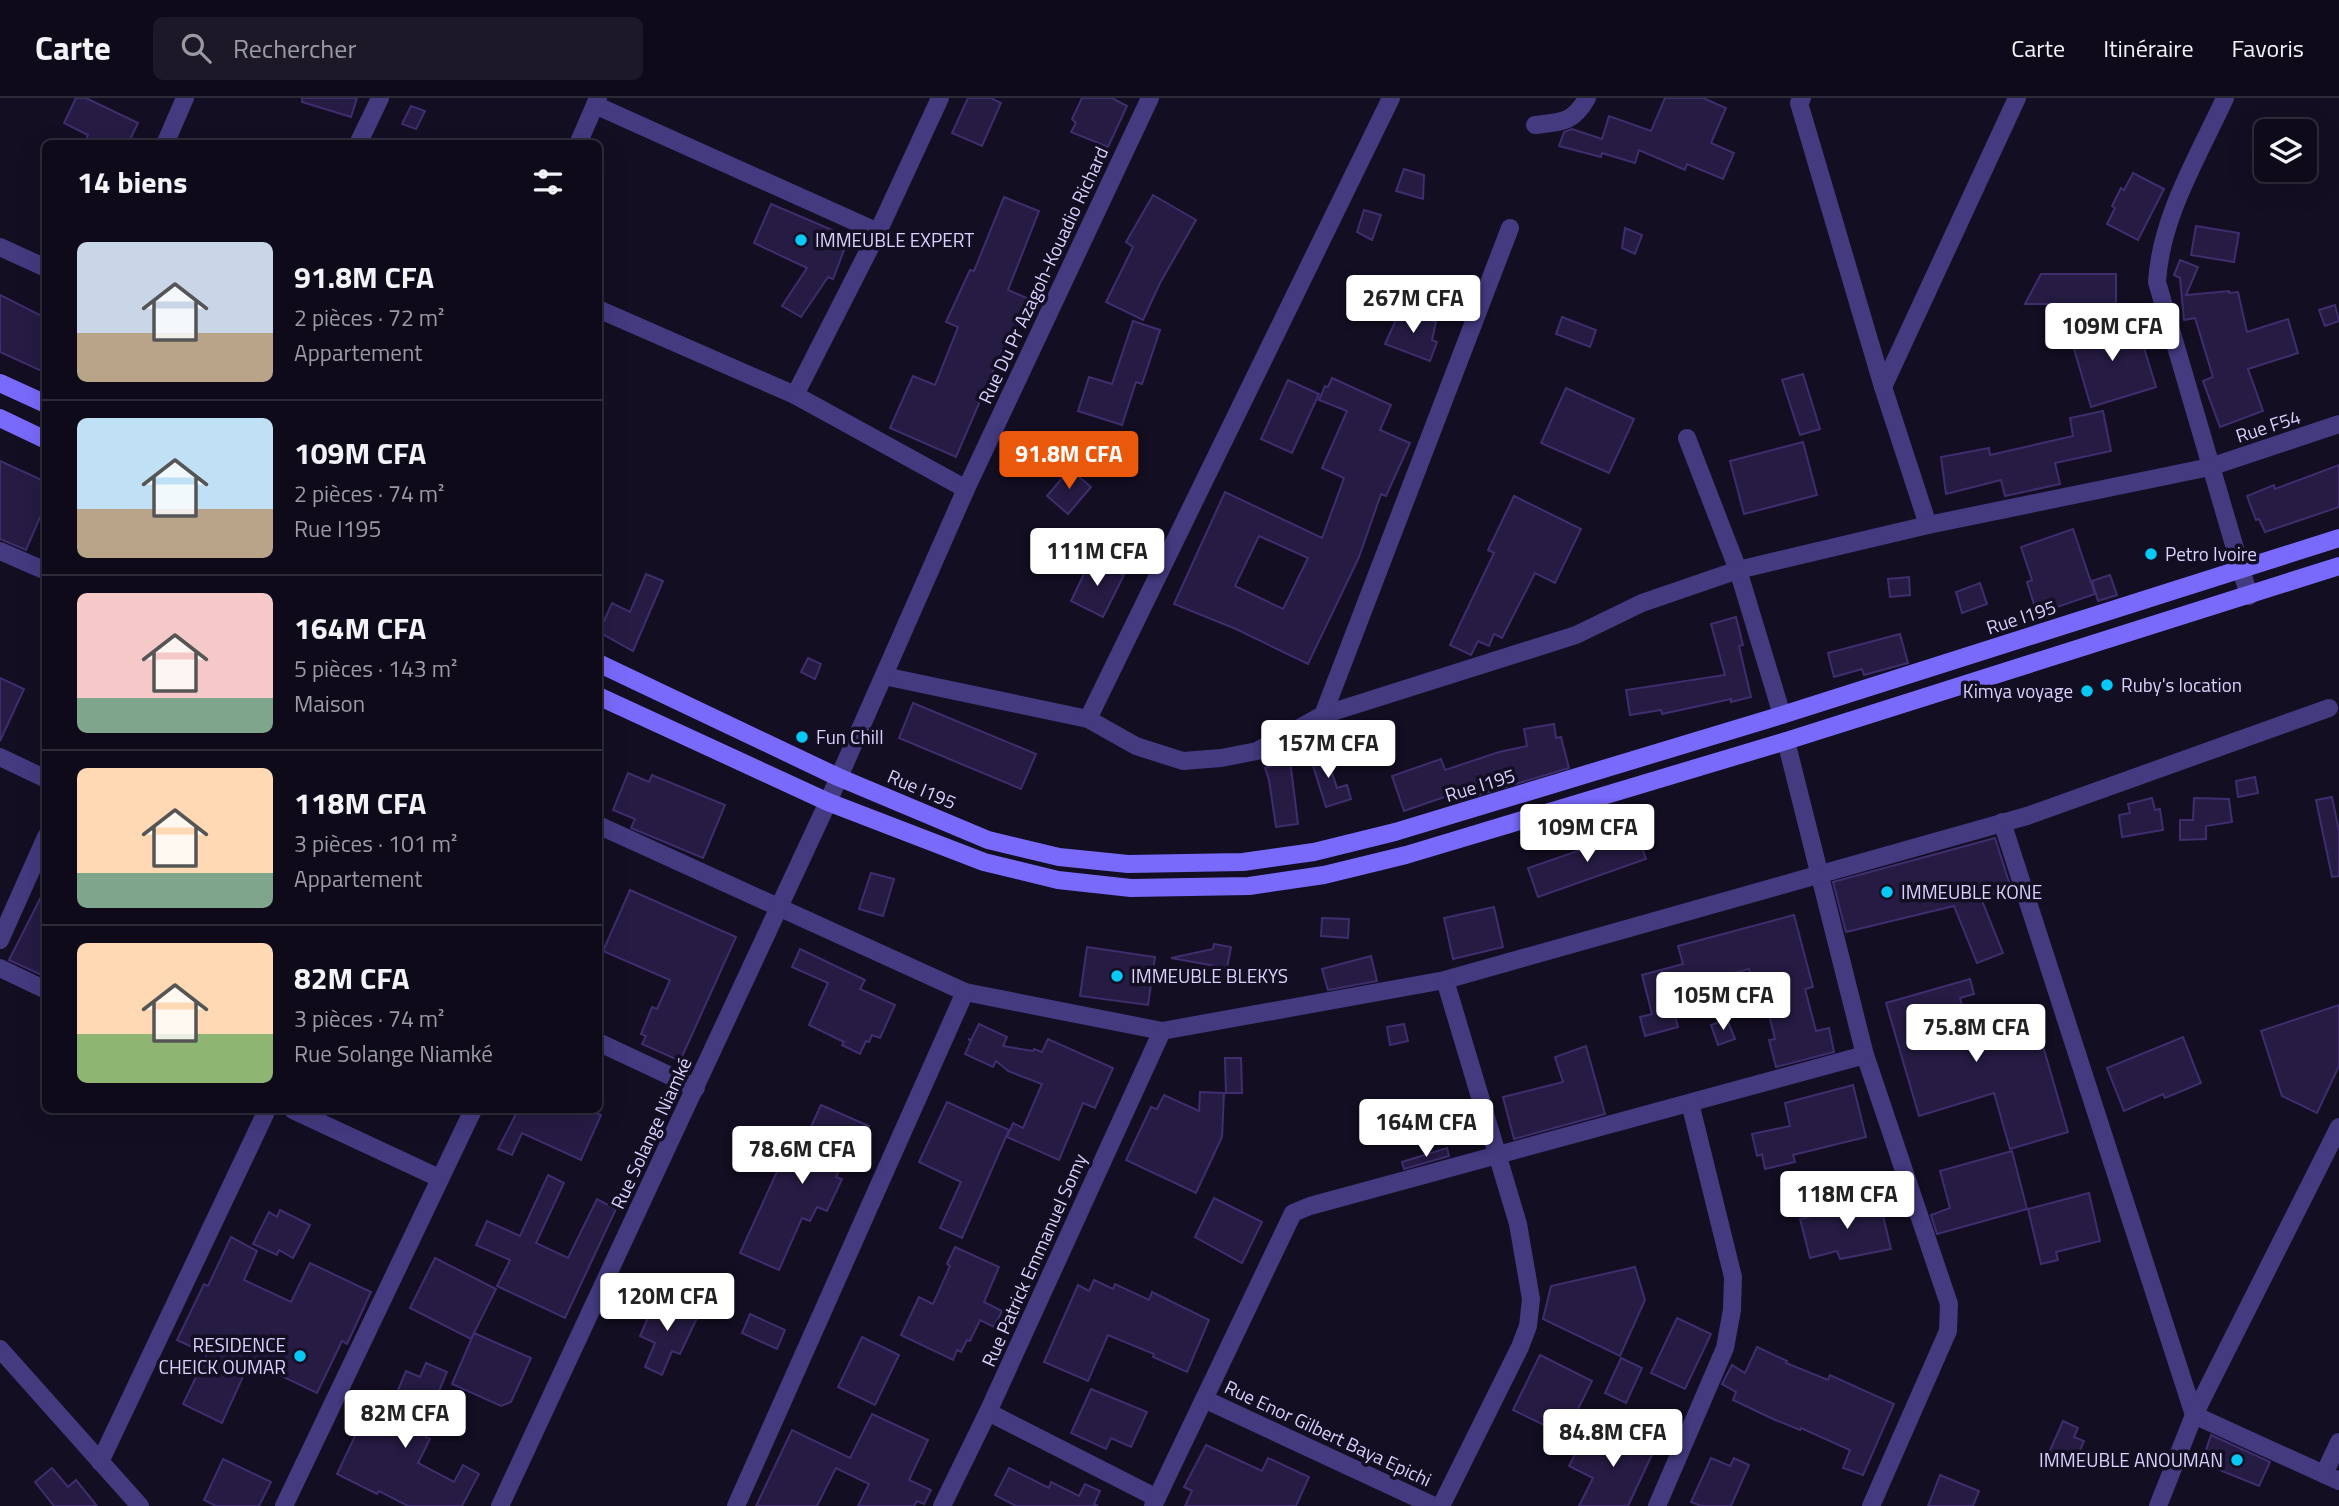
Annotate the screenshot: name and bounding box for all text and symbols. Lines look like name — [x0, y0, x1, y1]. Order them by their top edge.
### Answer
search box — [153, 17, 643, 80]
text: Carte — [35, 23, 111, 73]
icon: search — [177, 29, 215, 67]
text: Rechercher — [233, 29, 356, 68]
text: Carte — [2011, 30, 2065, 66]
text: Itinéraire — [2103, 30, 2194, 66]
text: Favoris — [2232, 30, 2304, 66]
map controls — [2254, 119, 2317, 182]
button: layers — [2254, 119, 2317, 182]
street label: Rue Du Pr Azagoh-Kouadio Richard — [970, 141, 1115, 408]
text: 14 biens — [77, 159, 187, 205]
icon: filters — [529, 163, 567, 201]
place label: IMMEUBLE EXPERT — [815, 225, 974, 254]
marker: IMMEUBLE EXPERT — [793, 232, 809, 248]
text: 91.8M CFA — [294, 254, 434, 300]
icon: home — [133, 270, 217, 354]
pin: 267M CFA — [1341, 275, 1485, 335]
text: 267M CFA — [1362, 280, 1464, 315]
text: 2 pièces · 72 m² — [294, 300, 445, 335]
pin: 109M CFA — [2040, 303, 2184, 363]
text: 109M CFA — [2061, 308, 2163, 343]
text: Appartement — [294, 335, 422, 370]
street label: Rue F54 — [2232, 401, 2304, 450]
text: 109M CFA — [294, 430, 426, 476]
pin: 91.8M CFA — [989, 432, 1149, 491]
text: 91.8M CFA — [1015, 436, 1123, 471]
icon: home — [133, 446, 217, 530]
text: 2 pièces · 74 m² — [294, 476, 445, 511]
text: Rue I195 — [294, 511, 381, 546]
pin: 111M CFA — [1025, 528, 1169, 588]
text: 111M CFA — [1046, 533, 1148, 568]
place label: Petro Ivoire — [2165, 539, 2257, 568]
marker: Petro Ivoire — [2143, 546, 2159, 562]
street label: Rue I195 — [1982, 592, 2060, 641]
text: 164M CFA — [294, 605, 426, 651]
icon: home — [133, 621, 217, 705]
text: 5 pièces · 143 m² — [294, 651, 457, 686]
place label: Ruby's location — [2121, 670, 2242, 699]
place label: Kimya voyage — [1963, 676, 2073, 705]
marker: Ruby's location — [2099, 677, 2115, 693]
marker: Kimya voyage — [2079, 683, 2095, 699]
text: Maison — [294, 686, 365, 721]
pin: 157M CFA — [1256, 720, 1400, 780]
place label: Fun Chill — [816, 722, 884, 751]
text: 157M CFA — [1277, 725, 1379, 760]
marker: Fun Chill — [794, 729, 810, 745]
street label: Rue I195 — [1441, 760, 1519, 809]
street label: Rue I195 — [883, 761, 961, 816]
text: 118M CFA — [294, 780, 426, 826]
icon: home — [133, 796, 217, 880]
pin: 109M CFA — [1515, 804, 1659, 864]
text: 109M CFA — [1536, 809, 1638, 844]
text: 3 pièces · 101 m² — [294, 826, 457, 861]
text: Appartement — [294, 861, 422, 896]
place label: IMMEUBLE KONE — [1901, 877, 2042, 906]
marker: IMMEUBLE KONE — [1879, 884, 1895, 900]
text: 82M CFA — [294, 955, 410, 1001]
place label: IMMEUBLE BLEKYS — [1131, 961, 1288, 990]
marker: IMMEUBLE BLEKYS — [1109, 968, 1125, 984]
icon: home — [133, 971, 217, 1055]
pin: 105M CFA — [1651, 972, 1795, 1032]
text: 105M CFA — [1672, 977, 1774, 1012]
text: 3 pièces · 74 m² — [294, 1001, 445, 1036]
pin: 75.8M CFA — [1896, 1004, 2056, 1064]
text: 75.8M CFA — [1922, 1009, 2030, 1044]
text: Rue Solange Niamké — [294, 1036, 493, 1071]
street label: Rue Solange Niamké — [603, 1052, 698, 1213]
pin: 164M CFA — [1354, 1100, 1498, 1159]
text: 164M CFA — [1375, 1104, 1477, 1139]
pin: 78.6M CFA — [722, 1126, 882, 1186]
text: 78.6M CFA — [748, 1131, 856, 1166]
street label: Rue Patrick Emmanuel Somy — [973, 1149, 1094, 1371]
pin: 118M CFA — [1775, 1172, 1919, 1231]
text: 118M CFA — [1796, 1176, 1898, 1211]
pin: 120M CFA — [595, 1274, 739, 1333]
text: 120M CFA — [616, 1278, 718, 1313]
place label: RESIDENCE CHEICK OUMAR — [159, 1330, 286, 1381]
marker: RESIDENCE CHEICK OUMAR — [292, 1348, 308, 1364]
street label: Rue Enor Gilbert Baya Epichi — [1220, 1372, 1436, 1493]
pin: 82M CFA — [340, 1390, 470, 1450]
text: 82M CFA — [361, 1395, 449, 1430]
pin: 84.8M CFA — [1533, 1410, 1693, 1469]
text: 84.8M CFA — [1559, 1414, 1667, 1449]
place label: IMMEUBLE ANOUMAN — [2039, 1445, 2223, 1474]
marker: IMMEUBLE ANOUMAN — [2229, 1452, 2245, 1468]

